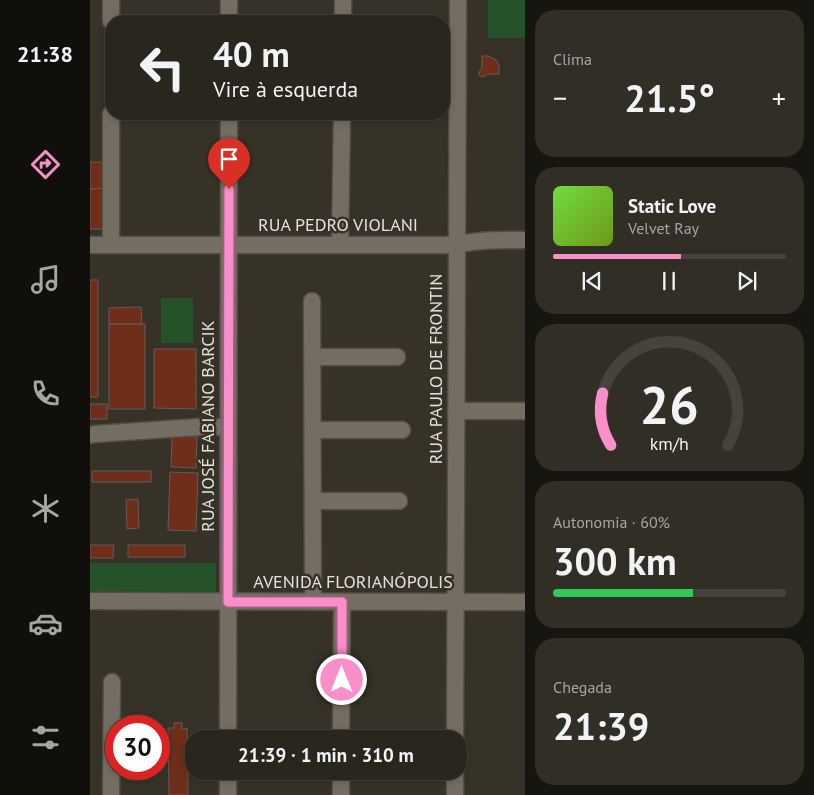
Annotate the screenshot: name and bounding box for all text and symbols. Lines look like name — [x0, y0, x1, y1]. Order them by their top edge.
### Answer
text: 40 m — [213, 31, 290, 77]
icon: left — [130, 35, 195, 100]
text: 21:38 — [17, 40, 73, 68]
text: Clima — [553, 49, 592, 69]
text: 21.5° — [624, 73, 715, 122]
text: Vire à esquerda — [213, 75, 358, 103]
text: − — [553, 79, 567, 116]
text: + — [772, 79, 786, 116]
pin — [208, 138, 250, 189]
icon: arrive — [215, 145, 243, 173]
icon: directions — [28, 147, 63, 182]
text: Static Love — [628, 194, 716, 218]
street label: RUA PEDRO VIOLANI — [258, 213, 418, 236]
text: Velvet Ray — [628, 218, 699, 238]
icon: music — [28, 262, 63, 297]
icon: previous — [578, 267, 606, 295]
icon: pause — [655, 267, 683, 295]
icon: next — [733, 267, 761, 295]
street label: RUA PAULO DE FRONTIN — [424, 274, 447, 464]
street label: RUA JOSÉ FABIANO BARCIK — [196, 320, 219, 532]
text: 26 — [640, 371, 699, 438]
icon: phone — [28, 376, 63, 411]
text: km/h — [650, 432, 689, 455]
icon: climate — [28, 491, 63, 526]
text: Autonomia · 60% — [553, 512, 670, 532]
text: 300 km — [553, 536, 677, 585]
street label: AVENIDA FLORIANÓPOLIS — [253, 570, 453, 593]
icon: car — [28, 606, 63, 641]
position arrow — [315, 653, 367, 705]
text: Chegada — [553, 677, 612, 697]
text: 21:39 — [553, 701, 649, 750]
speed limit sign: 30 — [105, 715, 170, 780]
icon: filters — [28, 720, 63, 755]
text: 21:39 · 1 min · 310 m — [238, 743, 414, 767]

